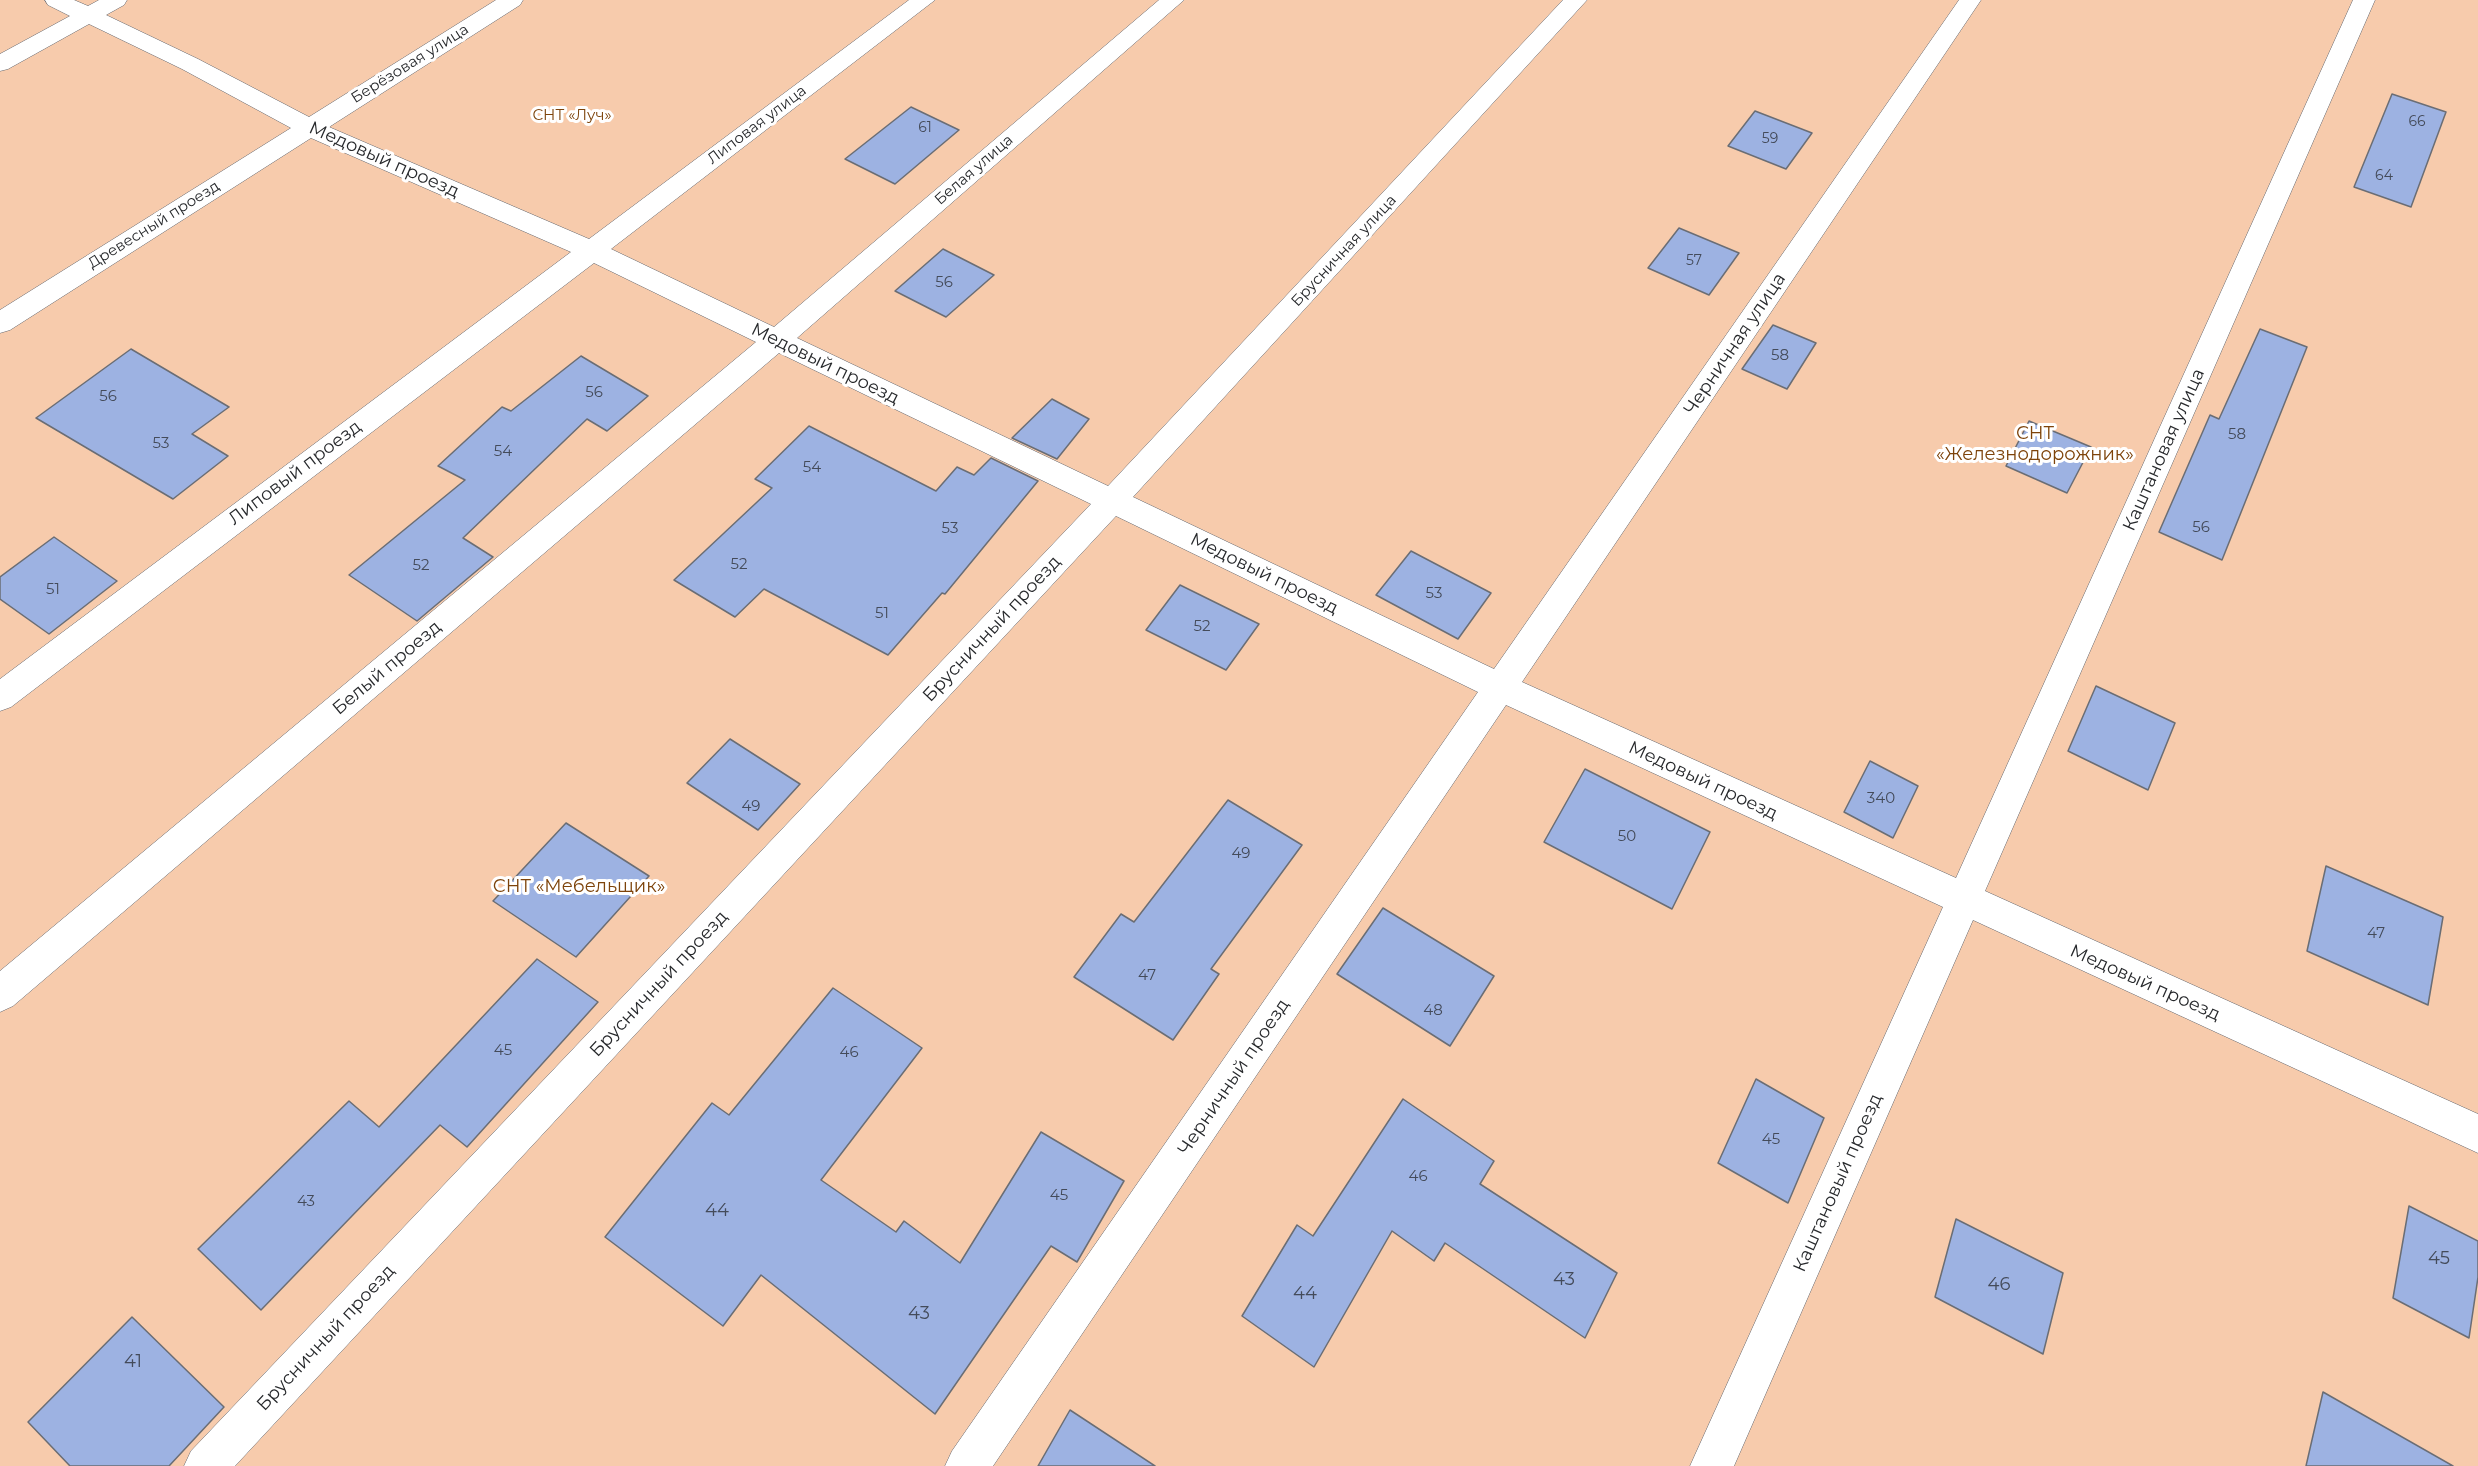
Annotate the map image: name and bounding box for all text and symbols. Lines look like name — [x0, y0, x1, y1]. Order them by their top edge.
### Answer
street label: Берёзовая улица — [348, 21, 472, 107]
street label: Липовая улица — [704, 82, 810, 168]
park label: СНТ «Луч» — [532, 107, 612, 125]
house number: 66 — [2408, 114, 2426, 130]
street label: Медовый проезд — [306, 117, 462, 203]
house number: 61 — [918, 120, 932, 136]
street label: Белая улица — [931, 131, 1017, 209]
house number: 59 — [1762, 131, 1778, 147]
house number: 64 — [2375, 168, 2393, 184]
street label: Древесный проезд — [85, 177, 223, 273]
street label: Брусничная улица — [1288, 192, 1400, 310]
house number: 57 — [1686, 253, 1702, 269]
street label: Черничная улица — [1680, 269, 1790, 419]
house number: 56 — [935, 274, 953, 292]
street label: Медовый проезд — [747, 319, 903, 409]
house number: 58 — [1771, 347, 1789, 365]
street label: Каштановая улица — [2118, 365, 2210, 535]
house number: 56 — [585, 384, 603, 402]
house number: 56 — [99, 388, 117, 406]
street label: Липовый проезд — [224, 416, 366, 530]
park label: СНТ «Железнодорожник» — [1936, 423, 2134, 466]
house number: 58 — [2228, 426, 2246, 444]
house number: 53 — [153, 435, 169, 453]
house number: 54 — [494, 443, 512, 461]
house number: 54 — [803, 459, 821, 477]
house number: 56 — [2192, 519, 2210, 537]
house number: 53 — [942, 520, 958, 538]
street label: Медовый проезд — [1186, 529, 1342, 619]
street label: Брусничный проезд — [919, 551, 1065, 707]
house number: 52 — [731, 556, 747, 574]
house number: 52 — [413, 557, 429, 575]
house number: 51 — [46, 581, 60, 599]
house number: 53 — [1426, 585, 1442, 603]
house number: 51 — [875, 605, 889, 623]
street label: Белый проезд — [328, 616, 446, 720]
house number: 52 — [1194, 618, 1210, 636]
street label: Медовый проезд — [1625, 737, 1781, 825]
house number: 340 — [1867, 790, 1895, 808]
house number: 49 — [742, 798, 760, 816]
house number: 50 — [1618, 828, 1636, 846]
house number: 49 — [1232, 845, 1250, 863]
park label: СНТ «Мебельщик» — [493, 876, 665, 898]
street label: Брусничный проезд — [586, 906, 732, 1062]
house number: 47 — [2367, 925, 2385, 943]
street label: Медовый проезд — [2067, 940, 2223, 1026]
house number: 47 — [1138, 967, 1156, 985]
street label: Черничный проезд — [1174, 995, 1294, 1159]
house number: 48 — [1423, 1002, 1443, 1020]
house number: 45 — [494, 1042, 512, 1060]
house number: 46 — [839, 1044, 859, 1062]
street label: Каштановый проезд — [1789, 1091, 1887, 1275]
house number: 45 — [1762, 1131, 1780, 1149]
house number: 46 — [1408, 1168, 1428, 1186]
house number: 45 — [1050, 1187, 1068, 1205]
house number: 43 — [297, 1193, 315, 1211]
house number: 44 — [705, 1200, 729, 1222]
house number: 45 — [2428, 1248, 2450, 1270]
street label: Брусничный проезд — [253, 1260, 399, 1416]
house number: 43 — [1553, 1269, 1575, 1291]
house number: 46 — [1988, 1274, 2010, 1296]
house number: 44 — [1293, 1283, 1317, 1305]
house number: 43 — [908, 1303, 930, 1325]
house number: 41 — [124, 1351, 142, 1373]

